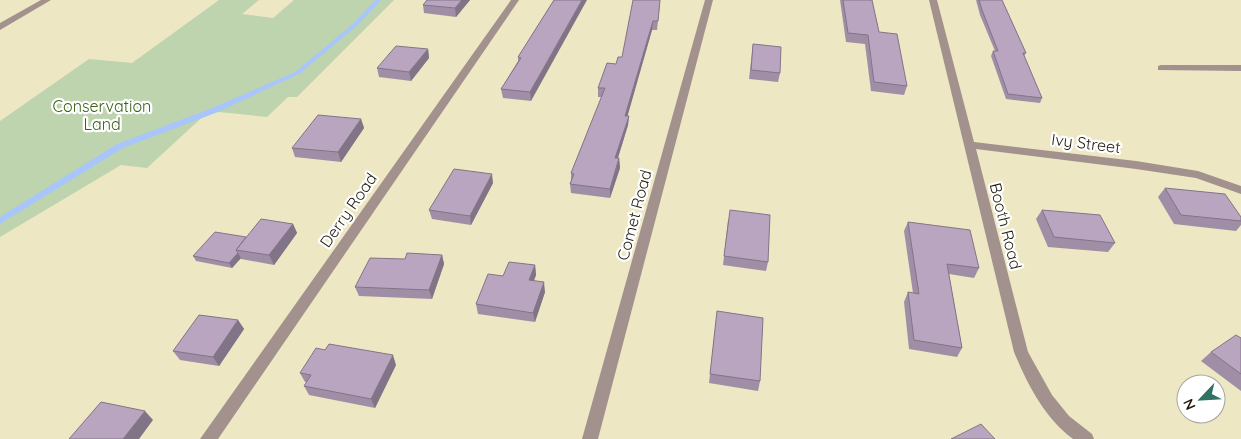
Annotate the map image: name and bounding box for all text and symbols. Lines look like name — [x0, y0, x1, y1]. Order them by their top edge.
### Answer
park label: Conservation Land — [53, 96, 151, 134]
street label: Ivy Street — [1050, 129, 1122, 157]
street label: Comet Road — [612, 167, 656, 263]
street label: Derry Road — [315, 169, 381, 251]
street label: Booth Road — [986, 181, 1026, 271]
north arrow — [1176, 374, 1226, 424]
text: N — [1179, 396, 1200, 413]

